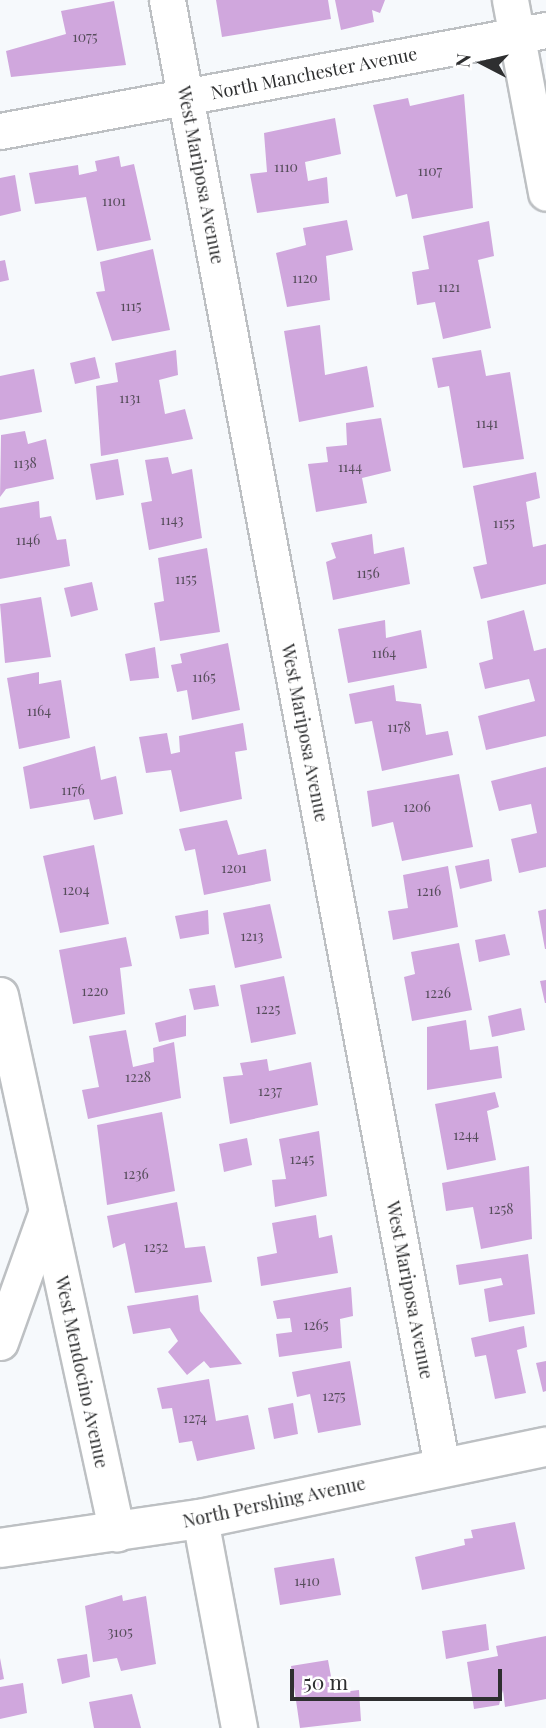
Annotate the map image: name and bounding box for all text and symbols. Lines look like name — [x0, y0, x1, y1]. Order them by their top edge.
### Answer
north arrow — [448, 28, 518, 98]
house number: 1075 — [72, 29, 98, 45]
street label: North Manchester Avenue — [208, 42, 420, 104]
text: N — [448, 52, 476, 69]
street label: West Mariposa Avenue — [173, 84, 229, 266]
house number: 1110 — [274, 159, 298, 175]
house number: 1107 — [418, 163, 442, 179]
house number: 1101 — [102, 193, 126, 209]
house number: 1120 — [292, 270, 318, 286]
house number: 1121 — [438, 279, 460, 295]
house number: 1115 — [120, 298, 142, 314]
house number: 1131 — [119, 390, 141, 406]
house number: 1141 — [476, 415, 498, 431]
house number: 1138 — [13, 455, 37, 471]
house number: 1144 — [338, 459, 362, 475]
house number: 1143 — [160, 512, 184, 528]
house number: 1155 — [493, 515, 515, 531]
house number: 1146 — [16, 532, 40, 548]
house number: 1156 — [356, 565, 380, 581]
house number: 1155 — [175, 571, 197, 587]
street label: West Mariposa Avenue — [277, 642, 333, 824]
house number: 1164 — [372, 645, 396, 661]
house number: 1165 — [192, 669, 216, 685]
house number: 1164 — [27, 703, 51, 719]
house number: 1178 — [387, 719, 411, 735]
house number: 1176 — [61, 782, 85, 798]
house number: 1206 — [403, 799, 431, 815]
house number: 1201 — [221, 860, 247, 876]
house number: 1204 — [62, 882, 90, 898]
house number: 1216 — [417, 883, 441, 899]
house number: 1213 — [240, 928, 264, 944]
house number: 1220 — [82, 983, 108, 999]
house number: 1226 — [425, 985, 451, 1001]
house number: 1225 — [256, 1001, 280, 1017]
house number: 1228 — [125, 1069, 151, 1085]
house number: 1237 — [258, 1083, 282, 1099]
house number: 1244 — [453, 1127, 479, 1143]
house number: 1245 — [290, 1151, 314, 1167]
house number: 1236 — [123, 1166, 149, 1182]
street label: West Mariposa Avenue — [382, 1199, 438, 1381]
house number: 1258 — [489, 1201, 513, 1217]
house number: 1252 — [144, 1239, 168, 1255]
street label: West Mendocino Avenue — [51, 1273, 113, 1471]
house number: 1265 — [304, 1317, 328, 1333]
house number: 1275 — [322, 1388, 346, 1404]
house number: 1274 — [183, 1410, 207, 1426]
street label: North Pershing Avenue — [180, 1472, 368, 1532]
house number: 1410 — [294, 1573, 320, 1589]
house number: 3105 — [107, 1624, 133, 1640]
scale bar — [294, 1654, 506, 1698]
text: 50 m — [303, 1667, 348, 1695]

